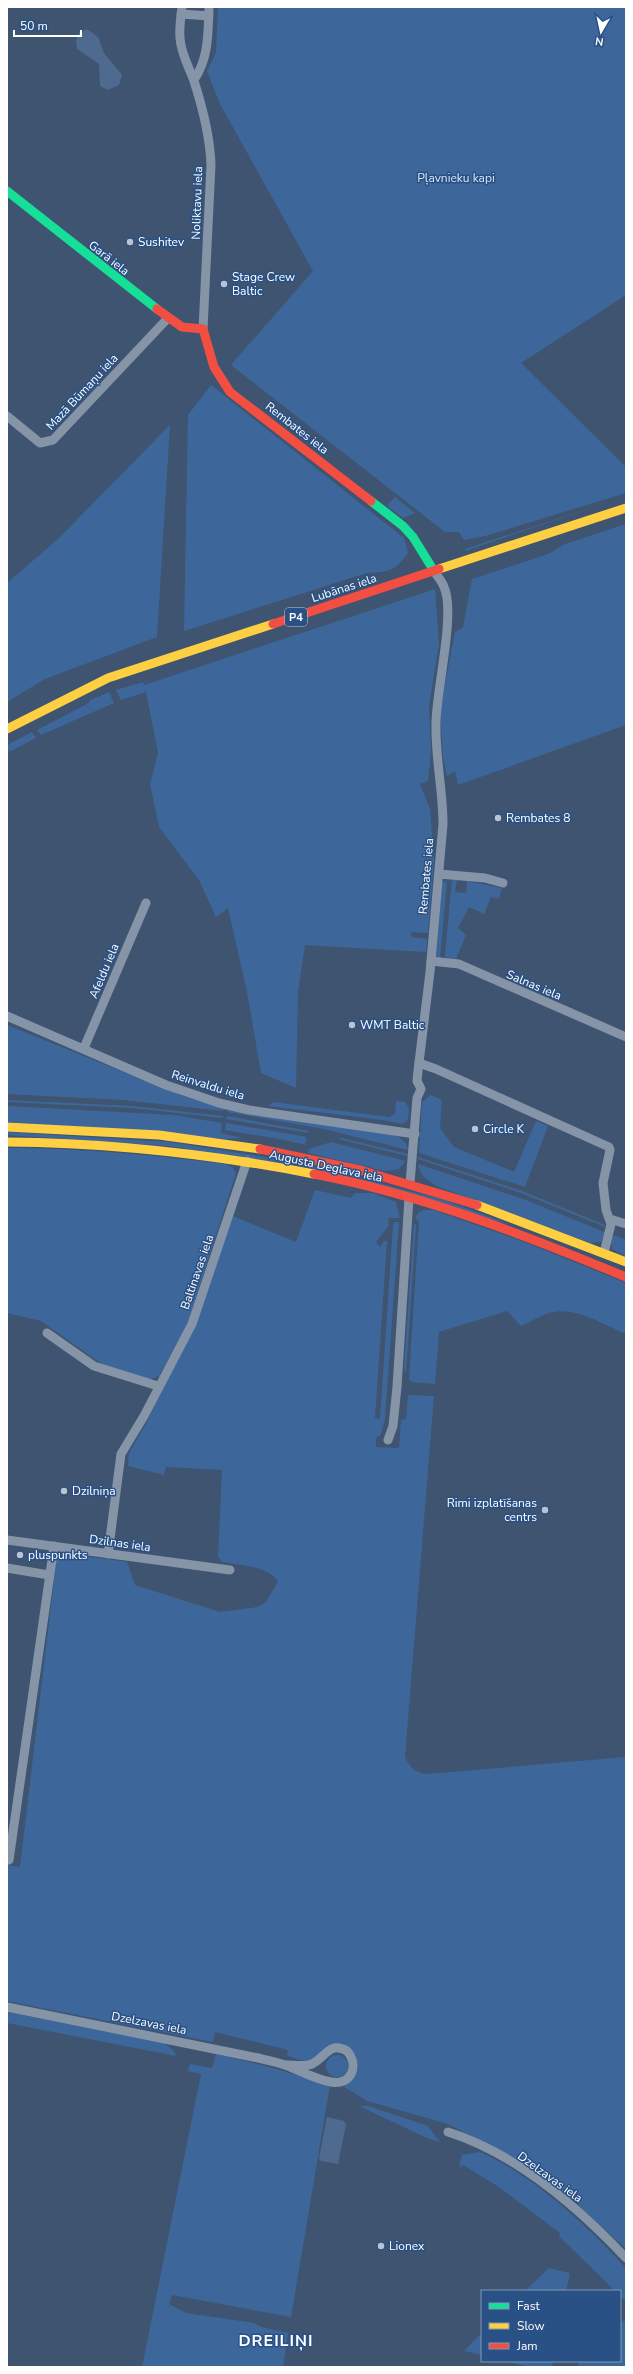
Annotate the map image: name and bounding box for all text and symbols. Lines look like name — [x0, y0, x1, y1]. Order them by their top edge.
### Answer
scale bar — [14, 12, 81, 38]
north arrow — [581, 12, 621, 52]
text: 50 m — [20, 18, 48, 34]
text: N — [594, 33, 605, 49]
street label: Noliktavu iela — [188, 166, 206, 240]
park label: Pļavnieku kapi — [417, 170, 495, 186]
place label: Sushitev — [138, 234, 185, 250]
street label: Garā iela — [85, 237, 133, 279]
marker: Sushitev — [125, 237, 135, 247]
place label: Stage Crew Baltic — [232, 269, 295, 299]
marker: Stage Crew Baltic — [219, 279, 229, 289]
street label: Mazā Būmaņu iela — [42, 350, 122, 434]
street label: Rembates iela — [262, 398, 332, 458]
street label: Lubānas iela — [309, 570, 379, 606]
road number: P4 — [285, 608, 307, 626]
place label: Rembates 8 — [506, 810, 570, 826]
marker: Rembates 8 — [493, 813, 503, 823]
street label: Rembates iela — [415, 837, 437, 915]
street label: Afeldu iela — [85, 941, 123, 1001]
street label: Salnas iela — [504, 966, 564, 1004]
place label: WMT Baltic — [360, 1017, 425, 1033]
marker: WMT Baltic — [347, 1020, 357, 1030]
street label: Reinvaldu iela — [170, 1066, 246, 1104]
place label: Circle K — [483, 1121, 525, 1137]
marker: Circle K — [470, 1124, 480, 1134]
street label: Augusta Deglava iela — [268, 1146, 384, 1186]
street label: Baltinavas iela — [177, 1232, 217, 1312]
place label: Dzilniņa — [72, 1483, 116, 1499]
marker: Dzilniņa — [59, 1486, 69, 1496]
place label: Rimi izplatīšanas centrs — [447, 1495, 537, 1525]
marker: Rimi izplatīšanas centrs — [540, 1505, 550, 1515]
street label: Dzilnas iela — [88, 1531, 152, 1555]
place label: pluspunkts — [28, 1547, 88, 1563]
marker: pluspunkts — [15, 1550, 25, 1560]
street label: Dzelzavas iela — [110, 2008, 188, 2038]
street label: Dzelzavas iela — [514, 2148, 586, 2206]
place label: Lionex — [389, 2238, 425, 2254]
marker: Lionex — [376, 2241, 386, 2251]
legend — [481, 2290, 621, 2362]
text: Fast — [517, 2298, 540, 2314]
text: Slow — [517, 2318, 545, 2334]
district label: DREILIŅI — [238, 2330, 314, 2352]
text: Jam — [516, 2338, 538, 2354]

